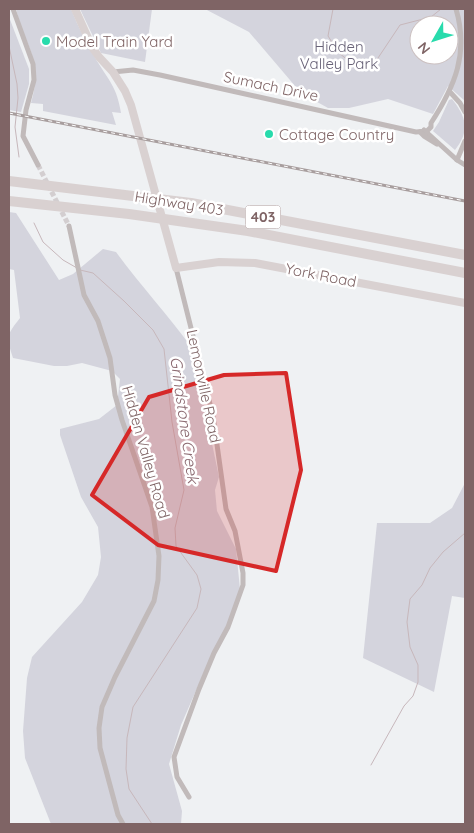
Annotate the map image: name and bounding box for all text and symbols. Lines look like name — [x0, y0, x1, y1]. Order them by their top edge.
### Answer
north arrow — [409, 15, 459, 65]
place label: Model Train Yard — [56, 32, 173, 51]
marker: Model Train Yard — [40, 35, 52, 47]
park label: Hidden Valley Park — [300, 37, 378, 73]
text: N — [414, 39, 434, 58]
street label: Sumach Drive — [222, 67, 320, 105]
place label: Cottage Country — [279, 125, 394, 144]
marker: Cottage Country — [263, 128, 275, 140]
street label: Highway 403 — [133, 187, 225, 219]
road number: 403 — [246, 206, 280, 228]
street label: York Road — [284, 259, 358, 291]
street label: Lemonville Road — [183, 328, 225, 444]
water label: Grindstone Creek — [166, 355, 204, 486]
street label: Hidden Valley Road — [118, 383, 174, 521]

